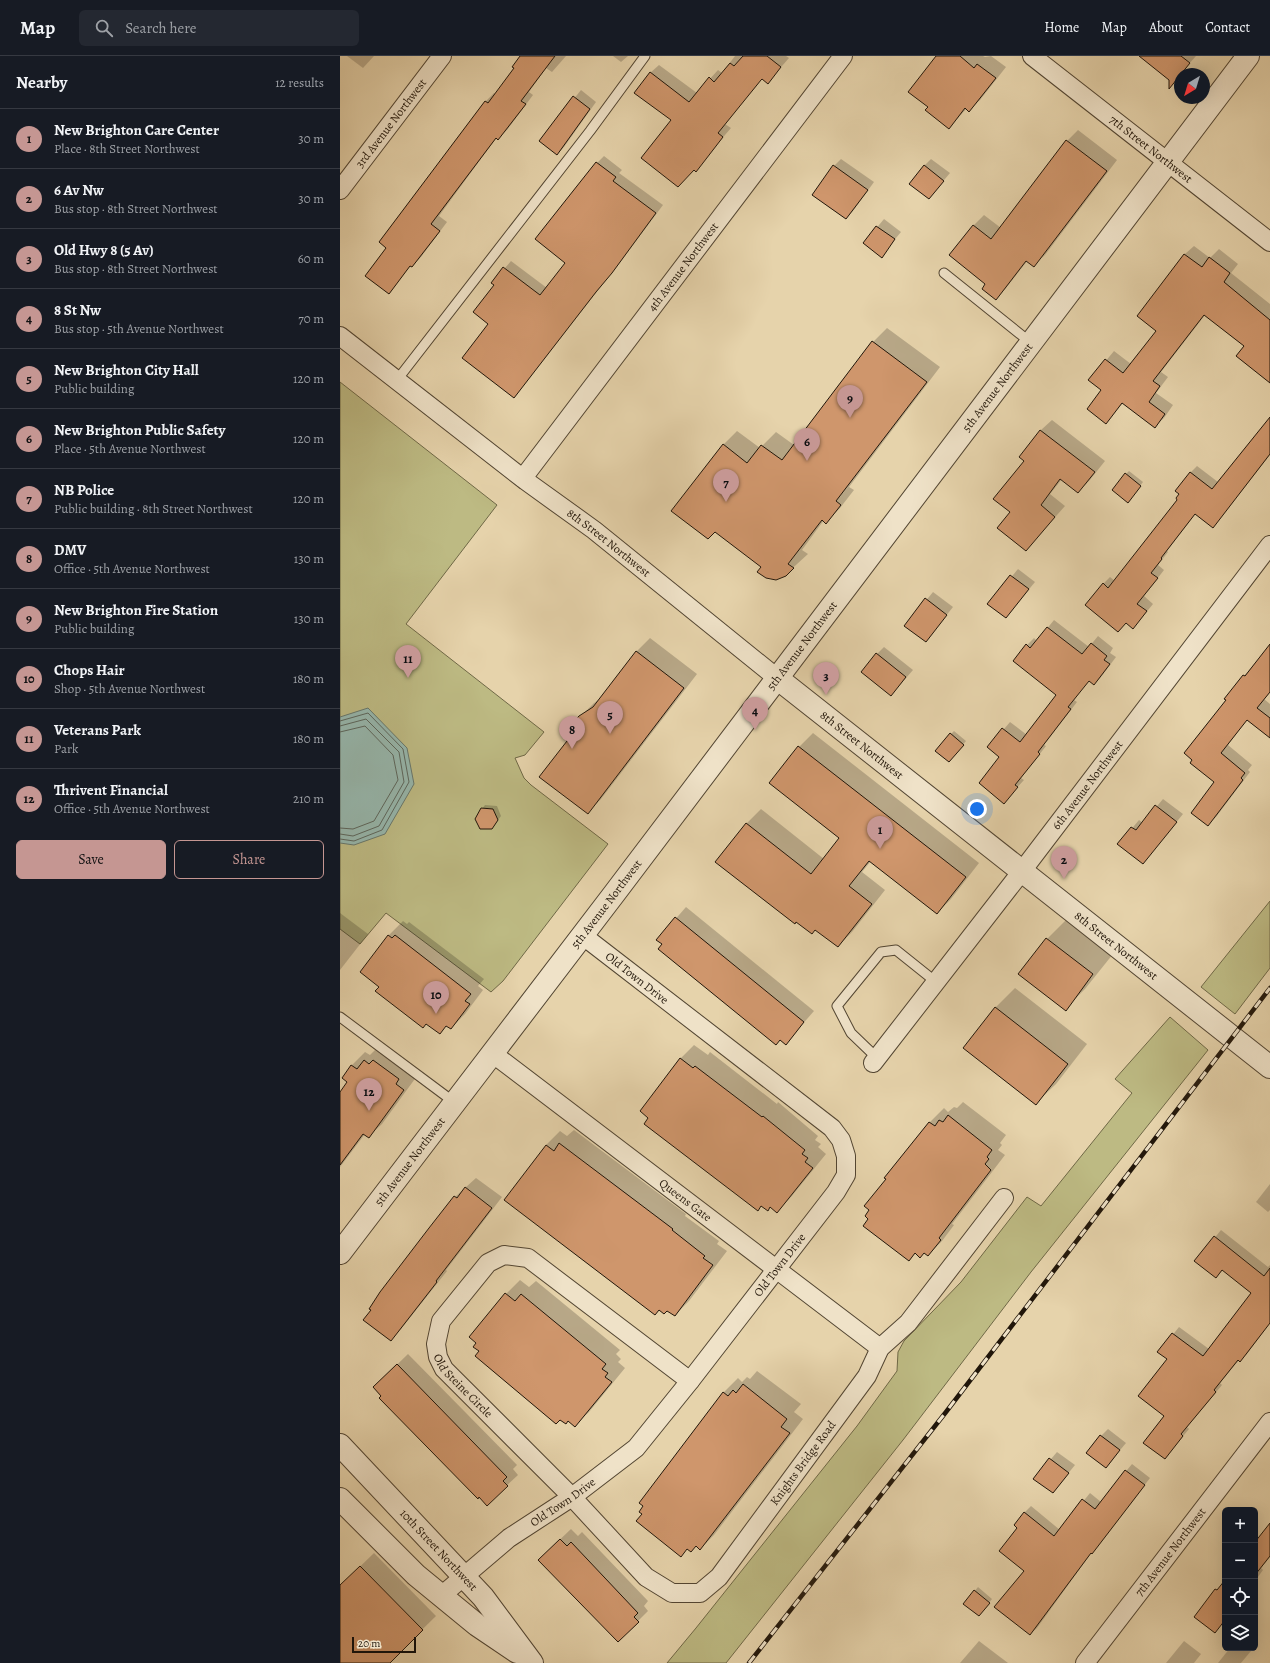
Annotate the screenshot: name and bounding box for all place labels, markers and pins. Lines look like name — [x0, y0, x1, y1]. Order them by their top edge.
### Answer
pin: 9 — [837, 385, 863, 418]
pin: 6 — [794, 428, 820, 461]
pin: 7 — [713, 469, 739, 502]
pin: 11 — [395, 645, 421, 678]
pin: 3 — [813, 662, 839, 695]
pin: 4 — [742, 697, 768, 730]
pin: 5 — [597, 701, 623, 734]
pin: 8 — [559, 716, 585, 749]
pin: 1 — [867, 816, 893, 849]
pin: 2 — [1051, 846, 1077, 879]
pin: 10 — [423, 981, 449, 1014]
pin: 12 — [356, 1078, 382, 1111]

